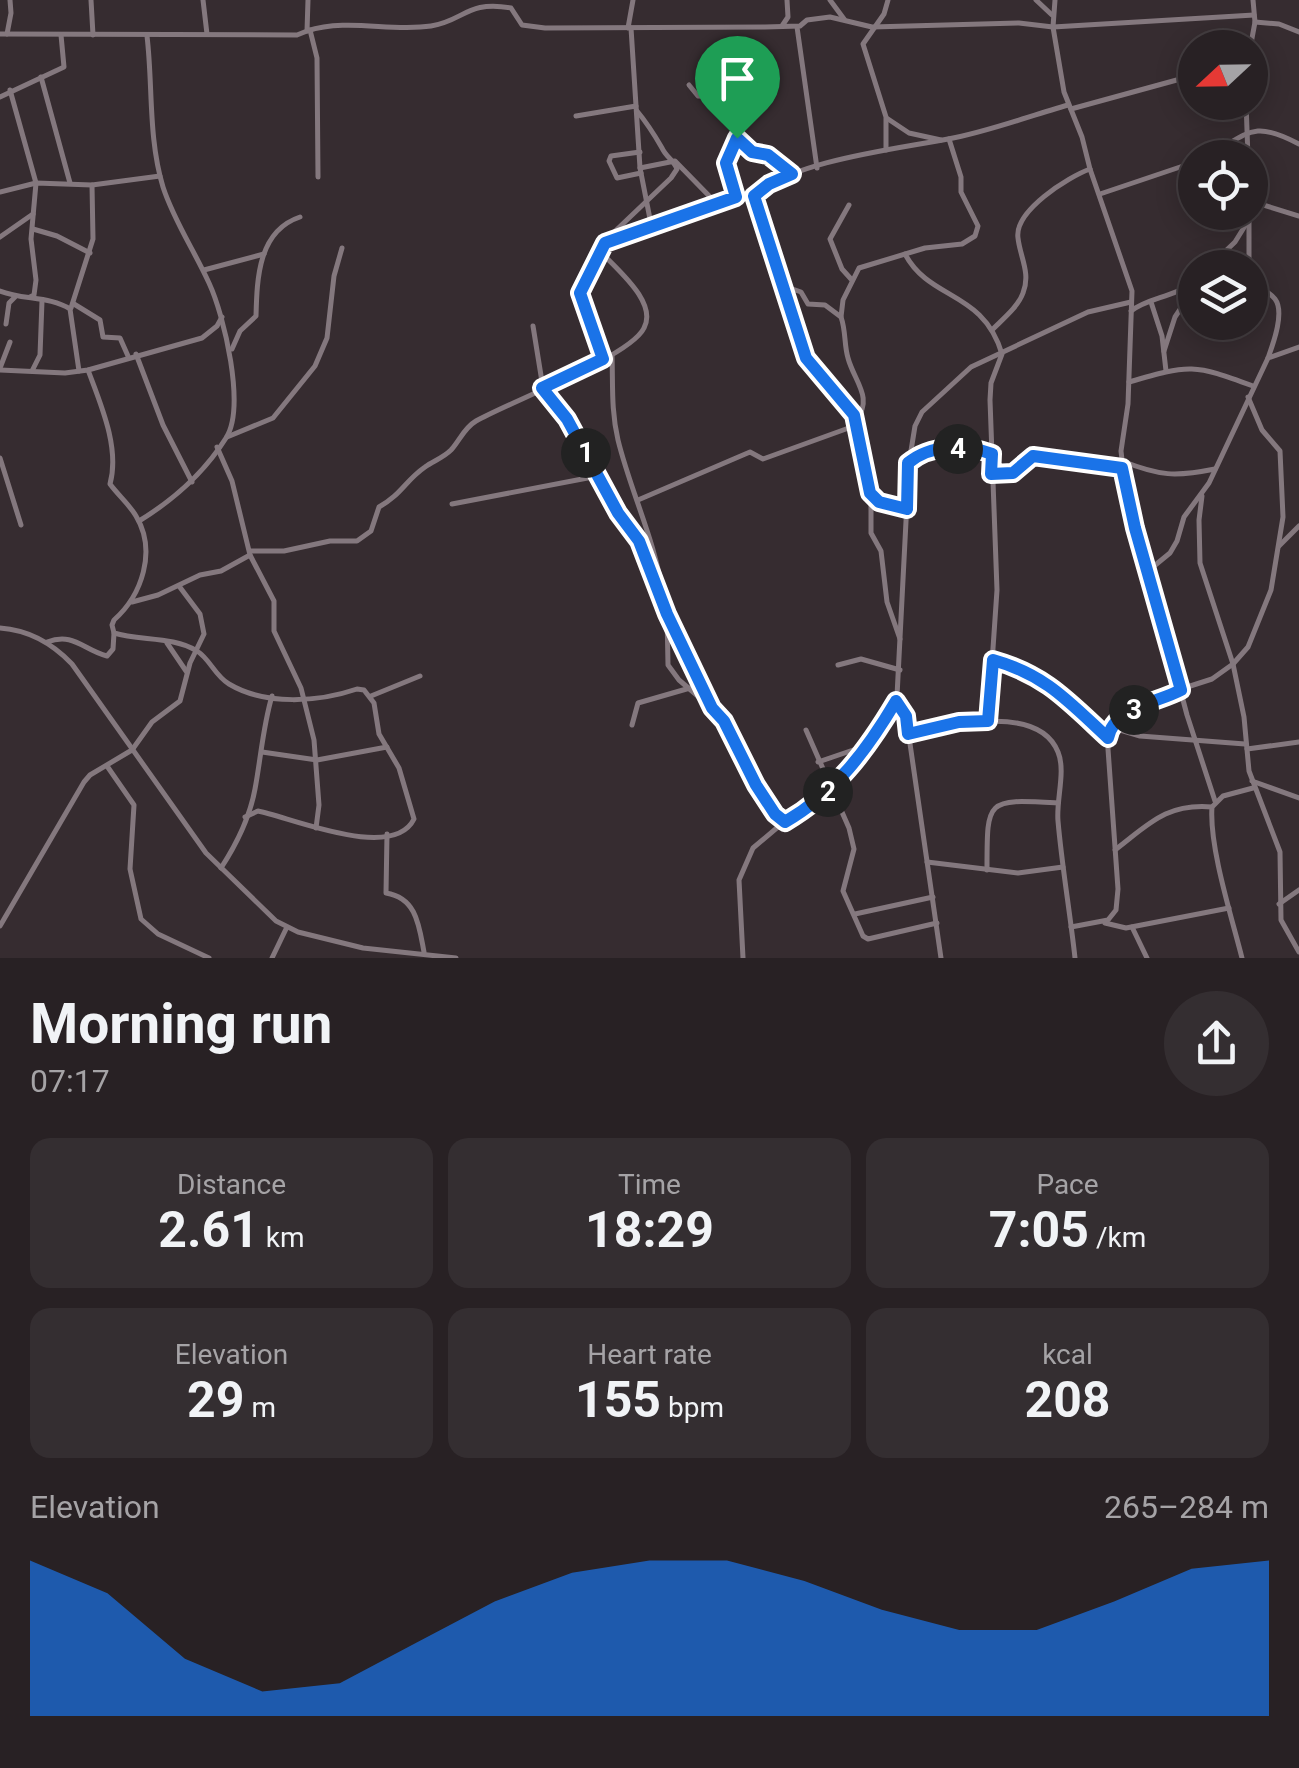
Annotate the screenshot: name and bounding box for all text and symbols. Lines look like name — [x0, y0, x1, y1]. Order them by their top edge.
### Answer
north arrow — [1178, 30, 1268, 120]
map controls — [1178, 30, 1268, 340]
pin — [695, 36, 780, 139]
icon: arrive — [710, 51, 765, 106]
button: locate — [1178, 140, 1268, 230]
button: layers — [1178, 250, 1268, 340]
pin: 4 — [933, 424, 983, 474]
pin: 1 — [561, 428, 611, 478]
text: 4 — [950, 432, 966, 465]
text: 1 — [578, 436, 594, 469]
pin: 3 — [1109, 685, 1159, 735]
text: 3 — [1126, 693, 1142, 726]
pin: 2 — [803, 767, 853, 817]
text: 2 — [820, 775, 836, 808]
button: share — [1164, 991, 1269, 1096]
text: Morning run — [30, 992, 332, 1056]
text: 07:17 — [30, 1062, 110, 1100]
text: Distance — [177, 1168, 286, 1201]
text: Time — [618, 1168, 681, 1201]
text: Pace — [1036, 1168, 1099, 1201]
text: 2.61 — [158, 1201, 259, 1259]
text: 18:29 — [585, 1201, 714, 1259]
text: 7:05 — [989, 1201, 1089, 1259]
text: km — [259, 1221, 305, 1254]
text: /km — [1089, 1221, 1146, 1254]
text: Elevation — [175, 1338, 288, 1371]
text: Heart rate — [587, 1338, 712, 1371]
text: kcal — [1042, 1338, 1093, 1371]
text: 29 — [187, 1371, 244, 1429]
text: 155 — [575, 1371, 661, 1429]
text: 208 — [1024, 1371, 1111, 1429]
text: m — [244, 1391, 276, 1424]
text: bpm — [661, 1391, 724, 1424]
text: Elevation — [30, 1488, 160, 1526]
text: 265–284 m — [1104, 1488, 1269, 1526]

